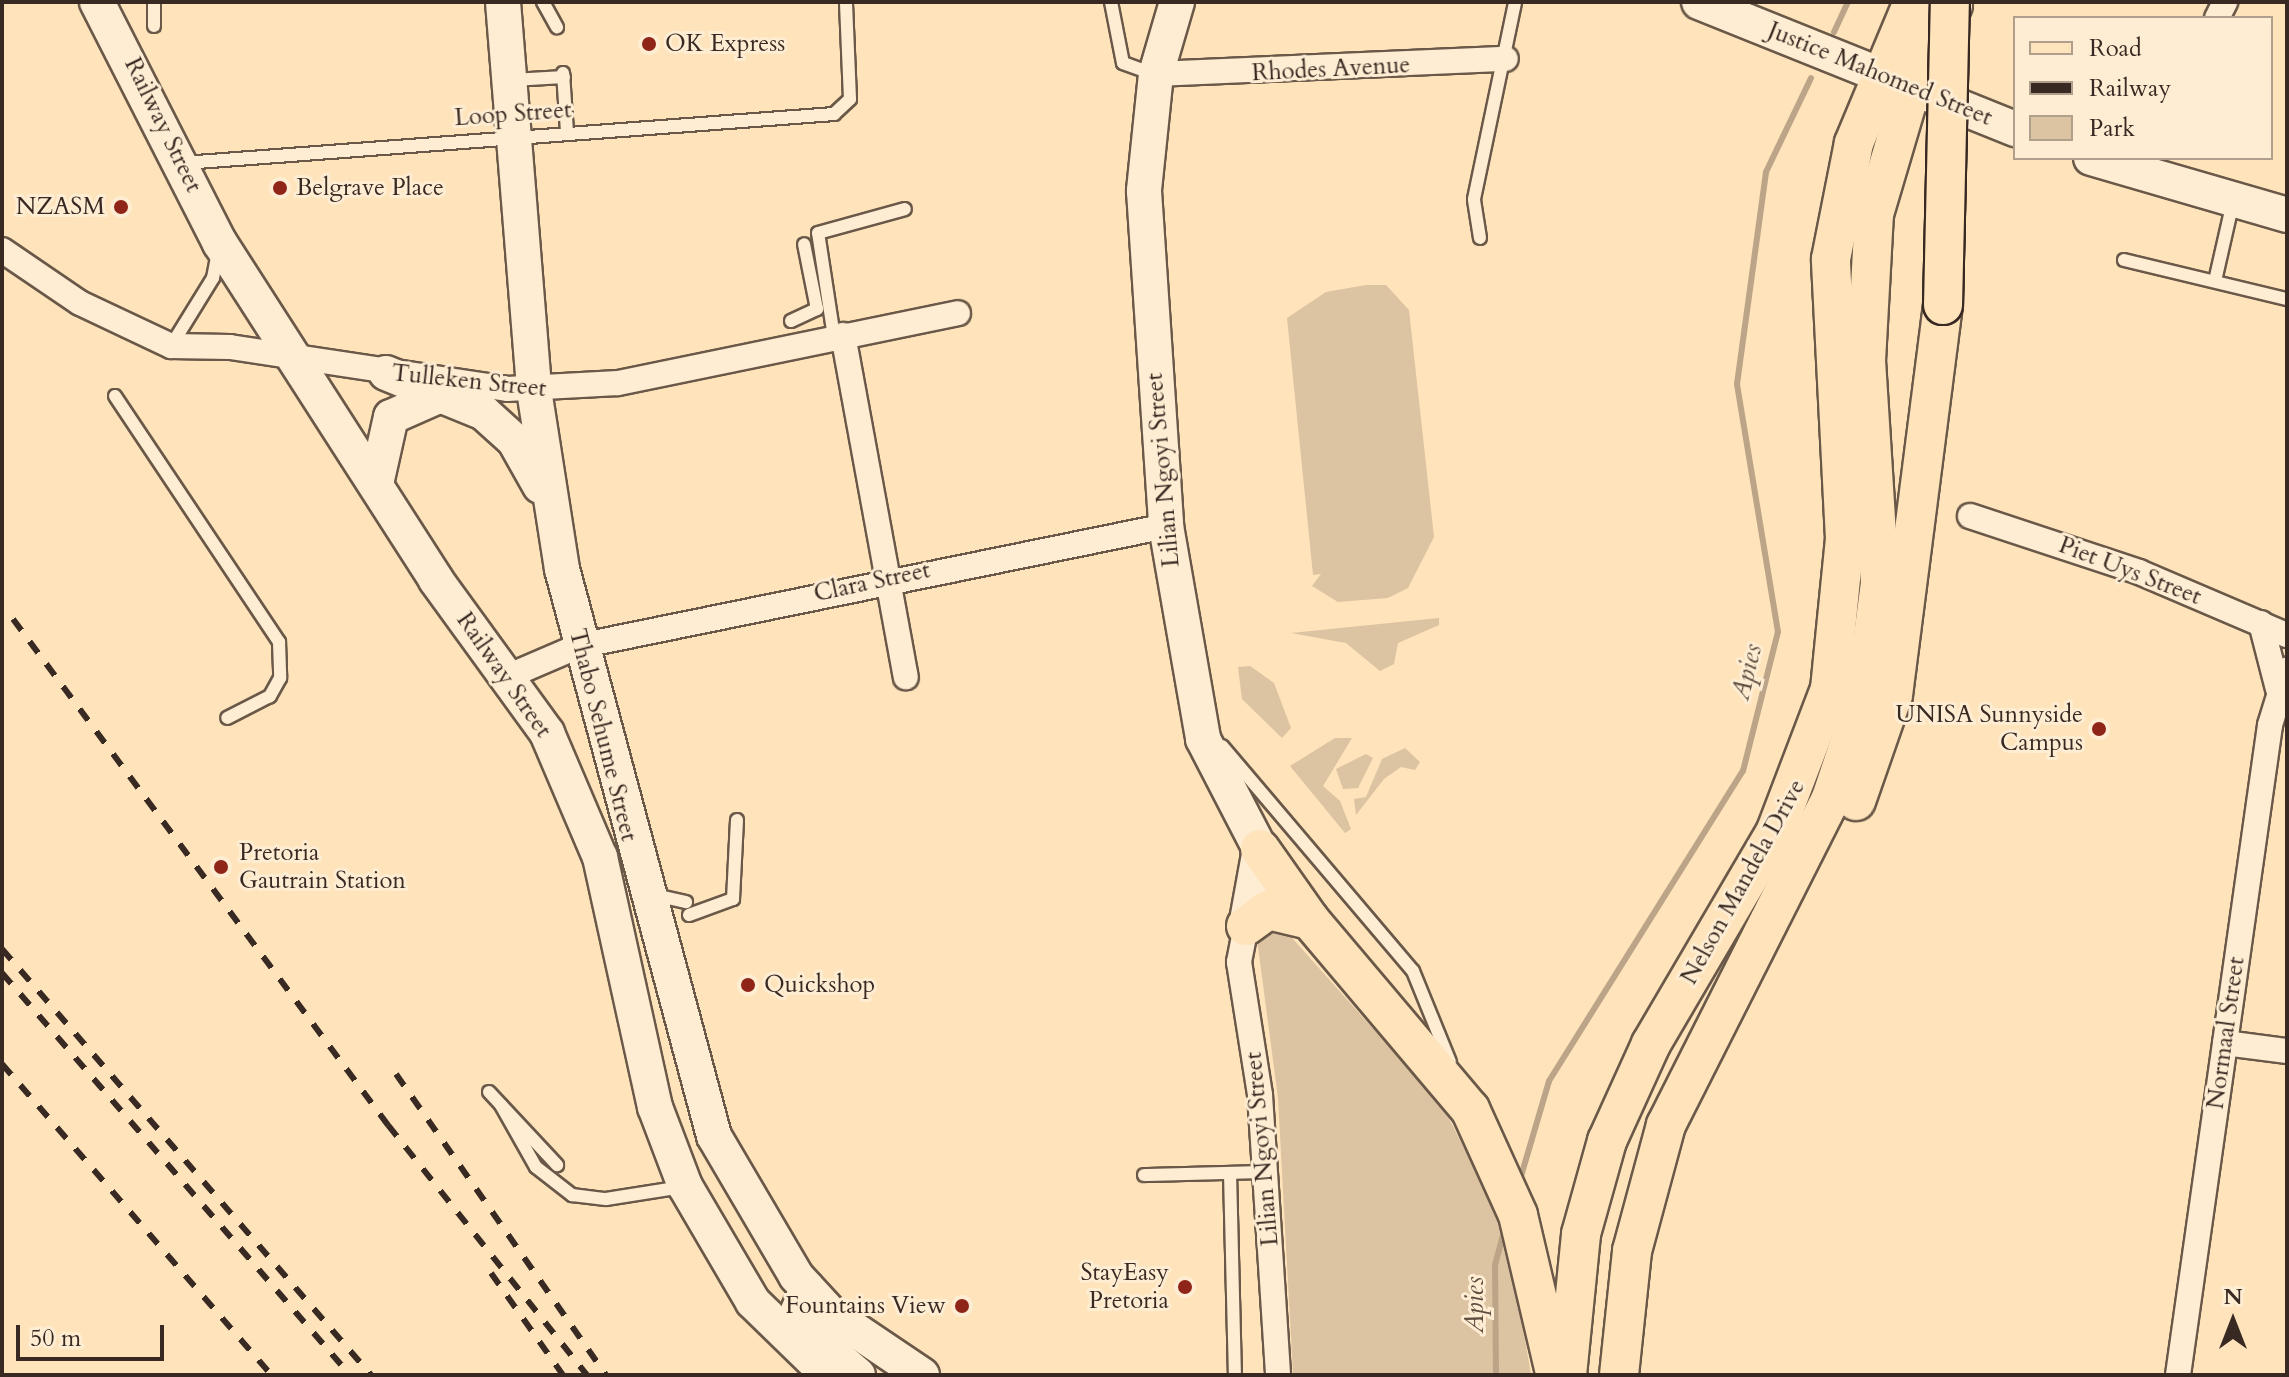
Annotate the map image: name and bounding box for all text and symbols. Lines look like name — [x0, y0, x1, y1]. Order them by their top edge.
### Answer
street label: Justice Mahomed Street — [1764, 16, 1996, 132]
legend — [2013, 16, 2273, 160]
place label: OK Express — [665, 30, 785, 58]
text: Road — [2089, 32, 2142, 65]
marker: OK Express — [640, 35, 658, 53]
street label: Rhodes Avenue — [1251, 50, 1411, 88]
street label: Railway Street — [118, 53, 208, 197]
text: Railway — [2089, 72, 2171, 105]
street label: Loop Street — [453, 96, 573, 132]
text: Park — [2089, 112, 2135, 145]
place label: Belgrave Place — [296, 174, 444, 202]
marker: Belgrave Place — [271, 179, 289, 197]
place label: NZASM — [16, 193, 105, 221]
marker: NZASM — [112, 198, 130, 216]
street label: Tulleken Street — [390, 359, 548, 403]
street label: Lilian Ngoyi Street — [1140, 372, 1186, 568]
street label: Piet Uys Street — [2055, 531, 2205, 611]
street label: Clara Street — [811, 556, 933, 608]
street label: Railway Street — [450, 607, 558, 743]
street label: Thabo Sehume Street — [563, 626, 643, 844]
water label: Apies — [1725, 641, 1769, 703]
place label: UNISA Sunnyside Campus — [1896, 701, 2083, 757]
marker: UNISA Sunnyside Campus — [2090, 720, 2108, 738]
street label: Nelson Mandela Drive — [1675, 775, 1811, 989]
place label: Pretoria Gautrain Station — [239, 839, 406, 895]
marker: Pretoria Gautrain Station — [210, 856, 232, 878]
street label: Normaal Street — [2201, 955, 2251, 1111]
place label: Quickshop — [764, 971, 875, 999]
marker: Quickshop — [739, 976, 757, 994]
street label: Lilian Ngoyi Street — [1239, 1051, 1285, 1247]
place label: StayEasy Pretoria — [1080, 1259, 1169, 1315]
water label: Apies — [1459, 1277, 1491, 1333]
marker: StayEasy Pretoria — [1176, 1278, 1194, 1296]
north arrow — [2193, 1281, 2273, 1361]
text: N — [2223, 1282, 2243, 1312]
place label: Fountains View — [785, 1292, 946, 1320]
marker: Fountains View — [953, 1297, 971, 1315]
scale bar — [20, 1309, 168, 1359]
text: 50 m — [30, 1322, 81, 1355]

